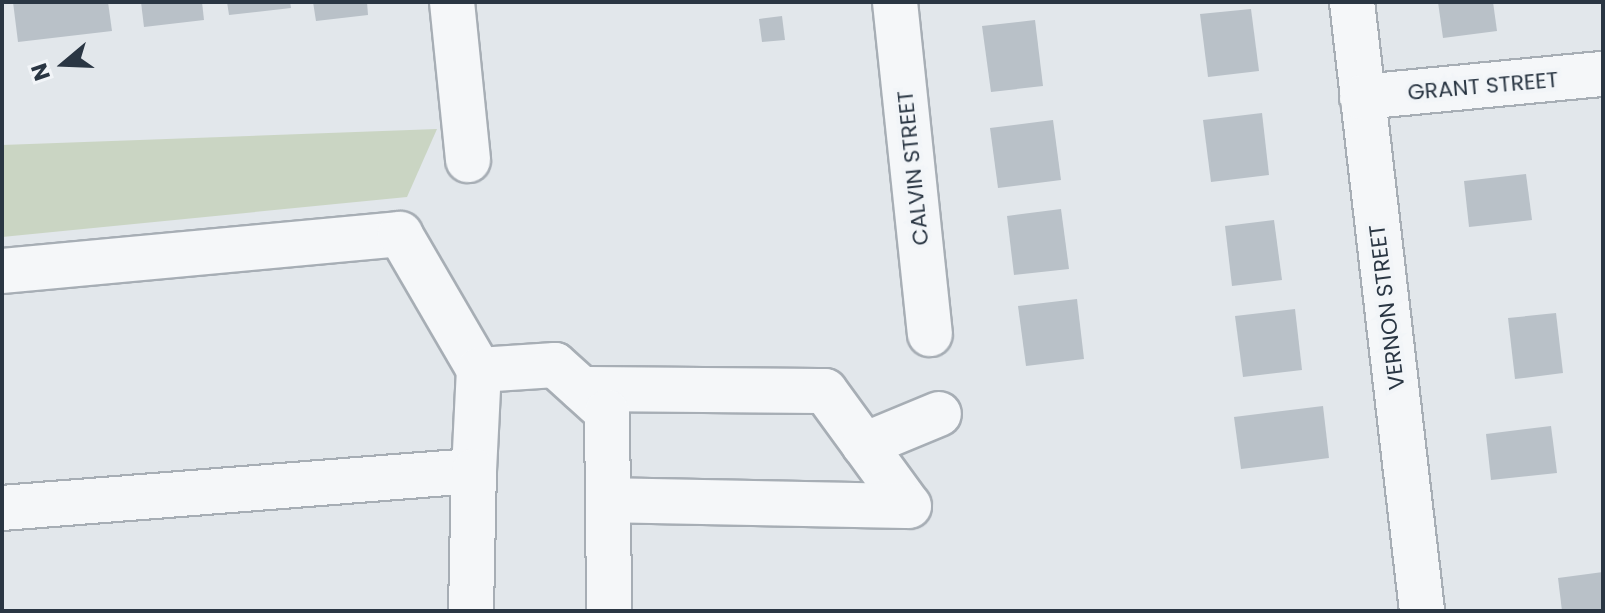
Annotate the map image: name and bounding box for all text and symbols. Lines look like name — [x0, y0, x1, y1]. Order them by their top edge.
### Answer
north arrow — [24, 24, 104, 104]
text: N — [23, 59, 58, 85]
street label: GRANT STREET — [1407, 66, 1559, 106]
street label: CALVIN STREET — [892, 89, 934, 247]
street label: VERNON STREET — [1364, 223, 1410, 391]

